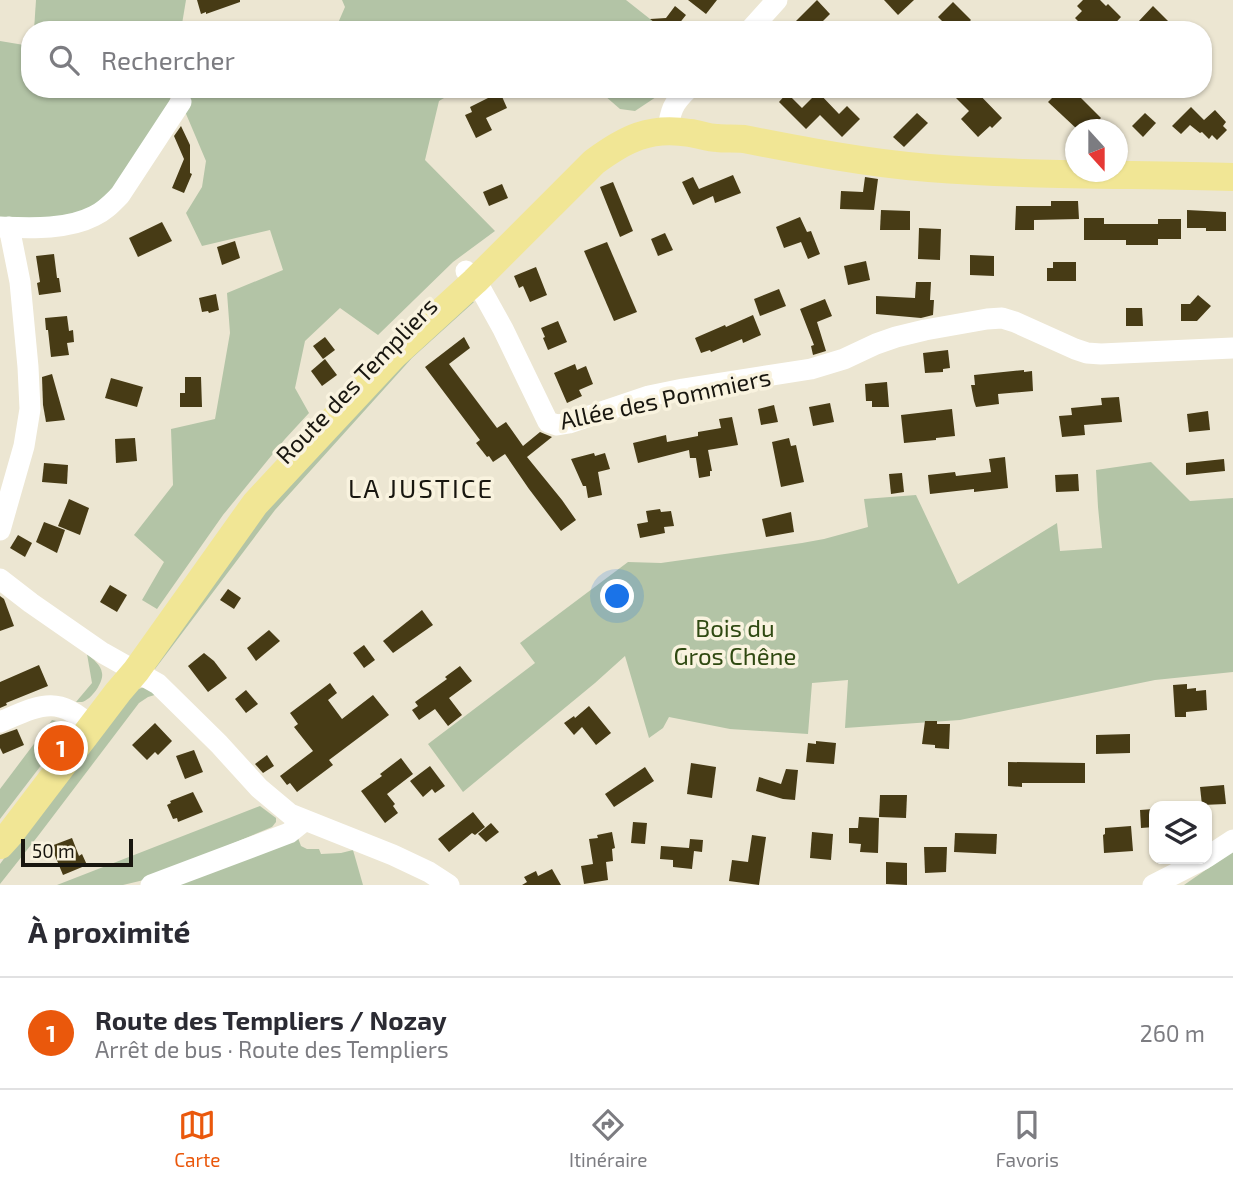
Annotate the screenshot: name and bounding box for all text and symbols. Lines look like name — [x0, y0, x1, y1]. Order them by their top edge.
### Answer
search box — [21, 21, 1212, 98]
icon: search — [45, 41, 83, 79]
text: Rechercher — [101, 44, 235, 75]
north arrow — [1065, 119, 1128, 182]
street label: Route des Templiers — [269, 291, 443, 469]
street label: Allée des Pommiers — [557, 361, 773, 435]
district label: LA JUSTICE — [348, 472, 494, 503]
your location — [600, 579, 634, 613]
park label: Bois du Gros Chêne — [674, 613, 796, 670]
pin: 1 — [38, 722, 84, 774]
map controls — [1149, 801, 1212, 864]
button: layers — [1149, 801, 1212, 864]
scale bar — [21, 836, 133, 868]
text: 50 m — [32, 839, 75, 862]
text: À proximité — [28, 913, 190, 949]
text: Route des Templiers / Nozay — [95, 1004, 447, 1035]
text: 1 — [46, 1019, 56, 1047]
text: 260 m — [1140, 1019, 1205, 1047]
text: Arrêt de bus · Route des Templiers — [95, 1035, 449, 1063]
tab: Carte — [174, 1106, 221, 1171]
tab: Itinéraire — [569, 1106, 647, 1171]
tab: Favoris — [996, 1106, 1059, 1171]

